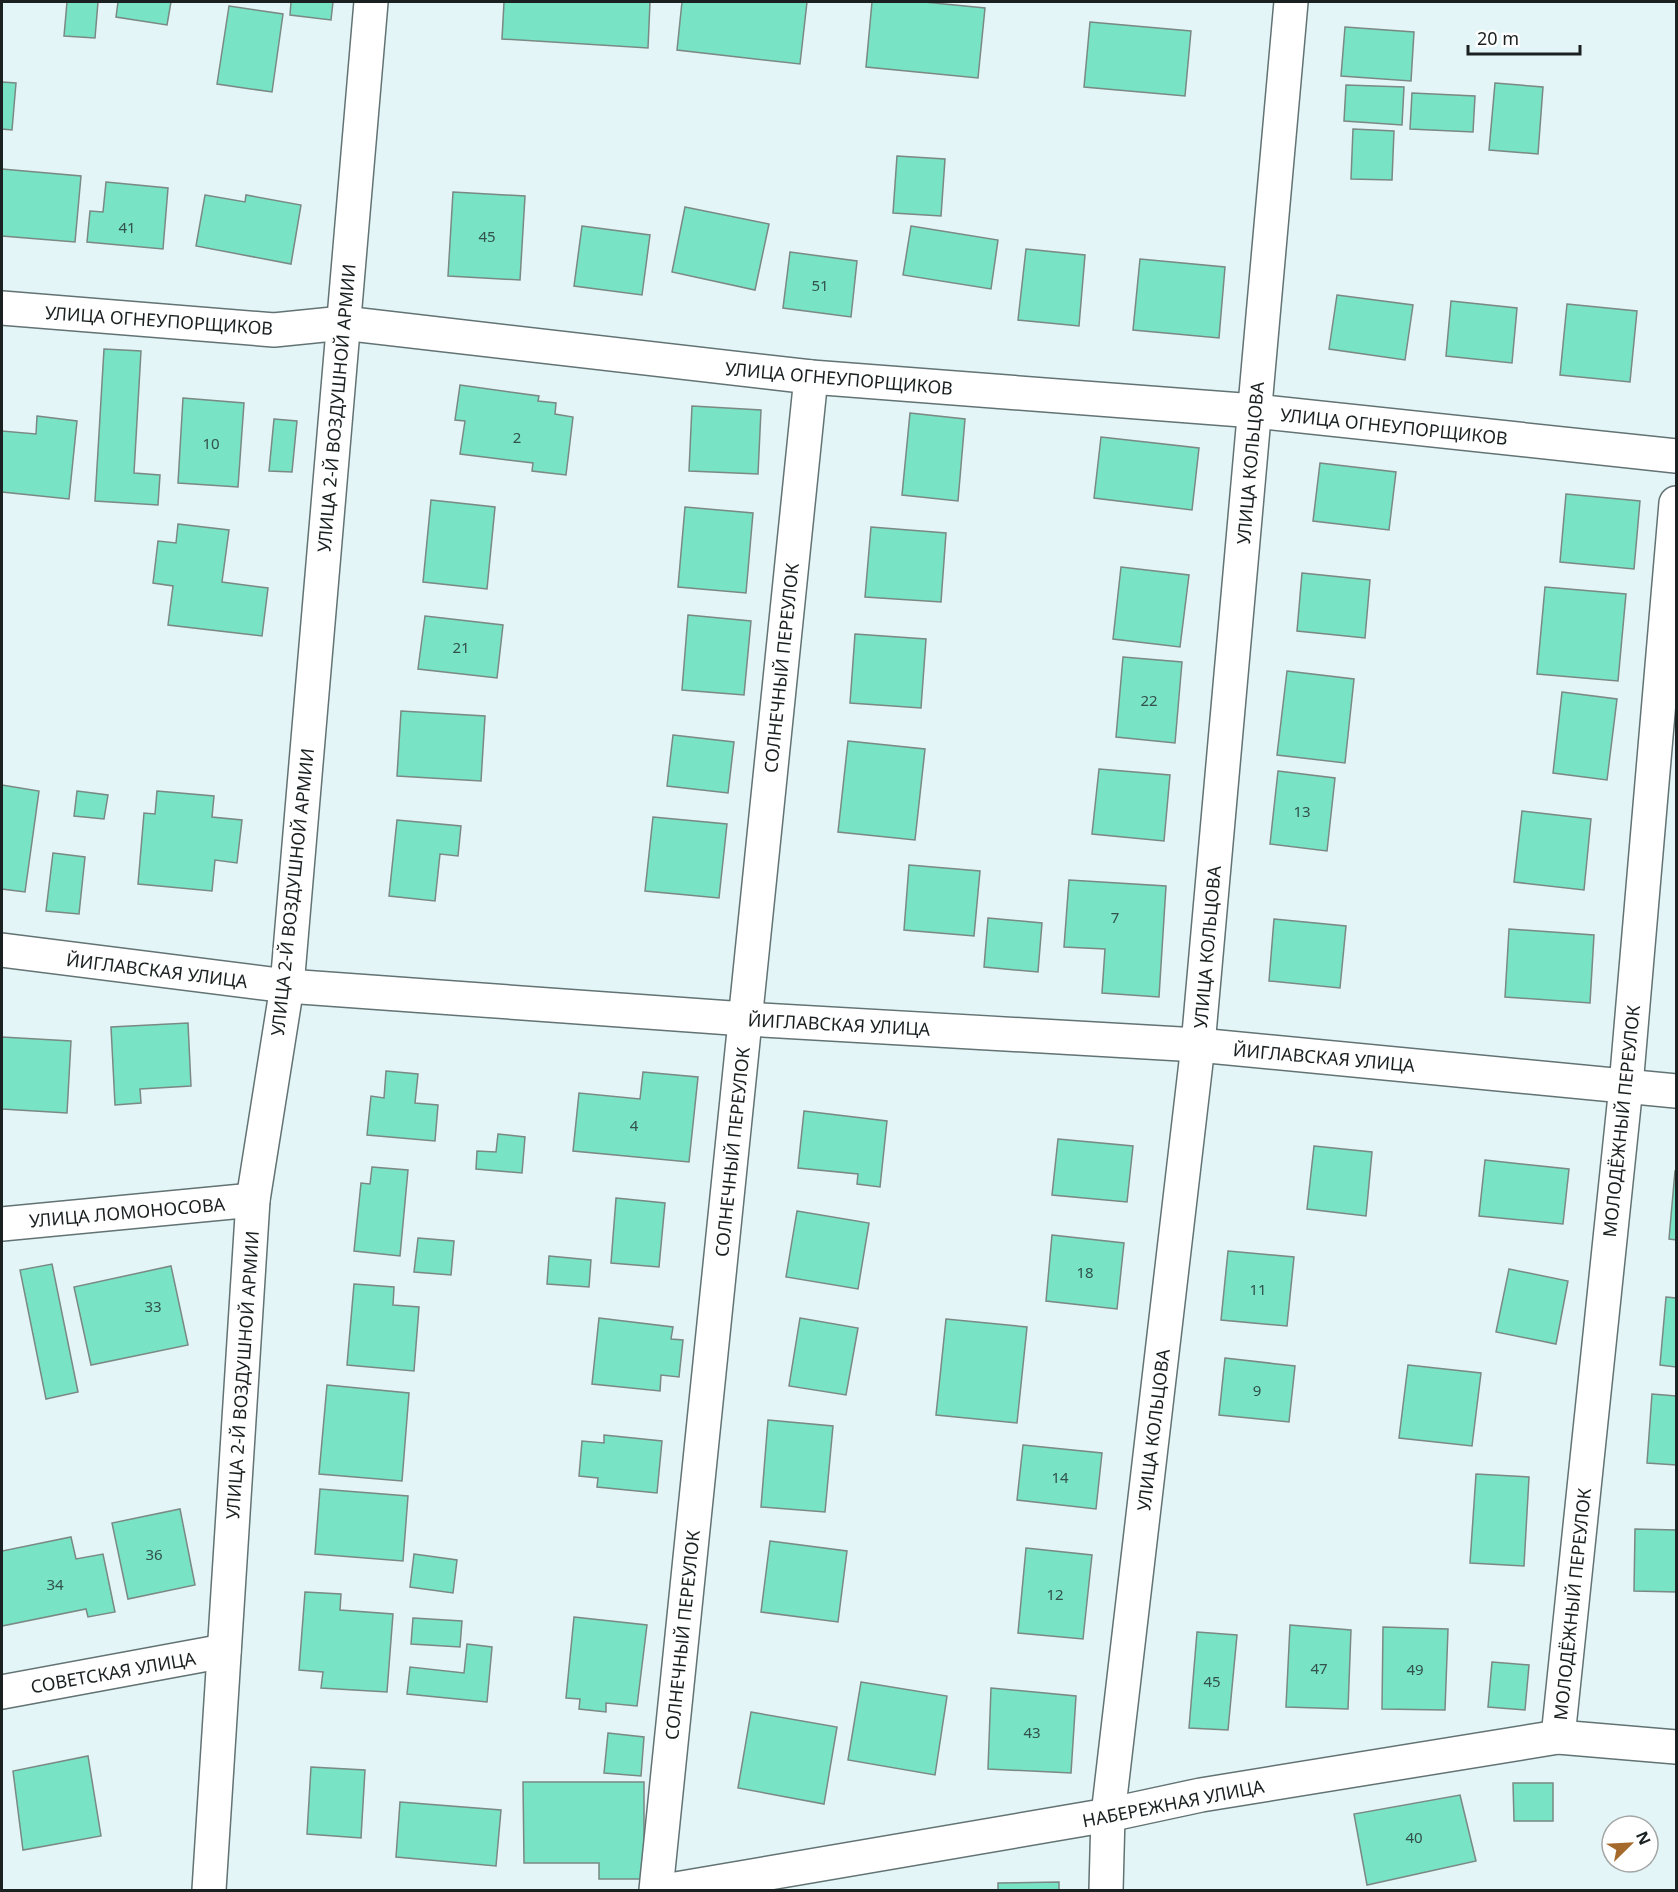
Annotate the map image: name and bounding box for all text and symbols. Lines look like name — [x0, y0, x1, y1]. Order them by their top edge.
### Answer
scale bar — [1468, 18, 1580, 56]
text: 20 m — [1477, 26, 1519, 50]
house number: 41 — [118, 217, 136, 237]
house number: 45 — [478, 226, 496, 246]
street label: УЛИЦА 2-Й ВОЗДУШНОЙ АРМИИ — [311, 263, 361, 553]
house number: 51 — [811, 275, 829, 295]
street label: УЛИЦА ОГНЕУПОРЩИКОВ — [44, 300, 274, 340]
street label: УЛИЦА ОГНЕУПОРЩИКОВ — [724, 356, 954, 400]
street label: УЛИЦА КОЛЬЦОВА — [1231, 380, 1269, 545]
street label: УЛИЦА ОГНЕУПОРЩИКОВ — [1279, 402, 1509, 450]
house number: 2 — [513, 427, 521, 447]
house number: 10 — [202, 433, 220, 453]
street label: СОЛНЕЧНЫЙ ПЕРЕУЛОК — [758, 561, 804, 774]
house number: 21 — [452, 637, 470, 657]
house number: 22 — [1140, 690, 1158, 710]
street label: УЛИЦА 2-Й ВОЗДУШНОЙ АРМИИ — [265, 747, 319, 1037]
house number: 13 — [1293, 801, 1311, 821]
street label: УЛИЦА КОЛЬЦОВА — [1188, 864, 1226, 1029]
house number: 7 — [1111, 907, 1119, 927]
street label: ЙИГЛАВСКАЯ УЛИЦА — [65, 947, 250, 993]
street label: МОЛОДЁЖНЫЙ ПЕРЕУЛОК — [1597, 1003, 1645, 1238]
street label: ЙИГЛАВСКАЯ УЛИЦА — [747, 1007, 931, 1041]
street label: ЙИГЛАВСКАЯ УЛИЦА — [1232, 1037, 1416, 1077]
street label: СОЛНЕЧНЫЙ ПЕРЕУЛОК — [709, 1045, 755, 1258]
house number: 4 — [630, 1115, 639, 1135]
street label: УЛИЦА ЛОМОНОСОВА — [28, 1191, 226, 1233]
street label: УЛИЦА 2-Й ВОЗДУШНОЙ АРМИИ — [220, 1230, 264, 1520]
house number: 18 — [1076, 1262, 1094, 1282]
house number: 11 — [1249, 1279, 1267, 1299]
house number: 33 — [144, 1296, 162, 1316]
street label: УЛИЦА КОЛЬЦОВА — [1131, 1347, 1175, 1512]
house number: 9 — [1253, 1380, 1261, 1400]
house number: 14 — [1051, 1467, 1069, 1487]
street label: МОЛОДЁЖНЫЙ ПЕРЕУЛОК — [1548, 1486, 1596, 1721]
street label: СОЛНЕЧНЫЙ ПЕРЕУЛОК — [659, 1528, 705, 1741]
house number: 36 — [145, 1544, 163, 1564]
house number: 34 — [46, 1574, 64, 1594]
house number: 12 — [1046, 1584, 1064, 1604]
street label: СОВЕТСКАЯ УЛИЦА — [29, 1646, 198, 1698]
house number: 47 — [1310, 1658, 1328, 1678]
house number: 49 — [1406, 1659, 1424, 1679]
house number: 45 — [1203, 1671, 1221, 1691]
house number: 43 — [1023, 1722, 1041, 1742]
street label: НАБЕРЕЖНАЯ УЛИЦА — [1080, 1774, 1266, 1832]
north arrow — [1600, 1814, 1660, 1874]
house number: 40 — [1405, 1827, 1423, 1847]
text: N — [1631, 1827, 1656, 1848]

